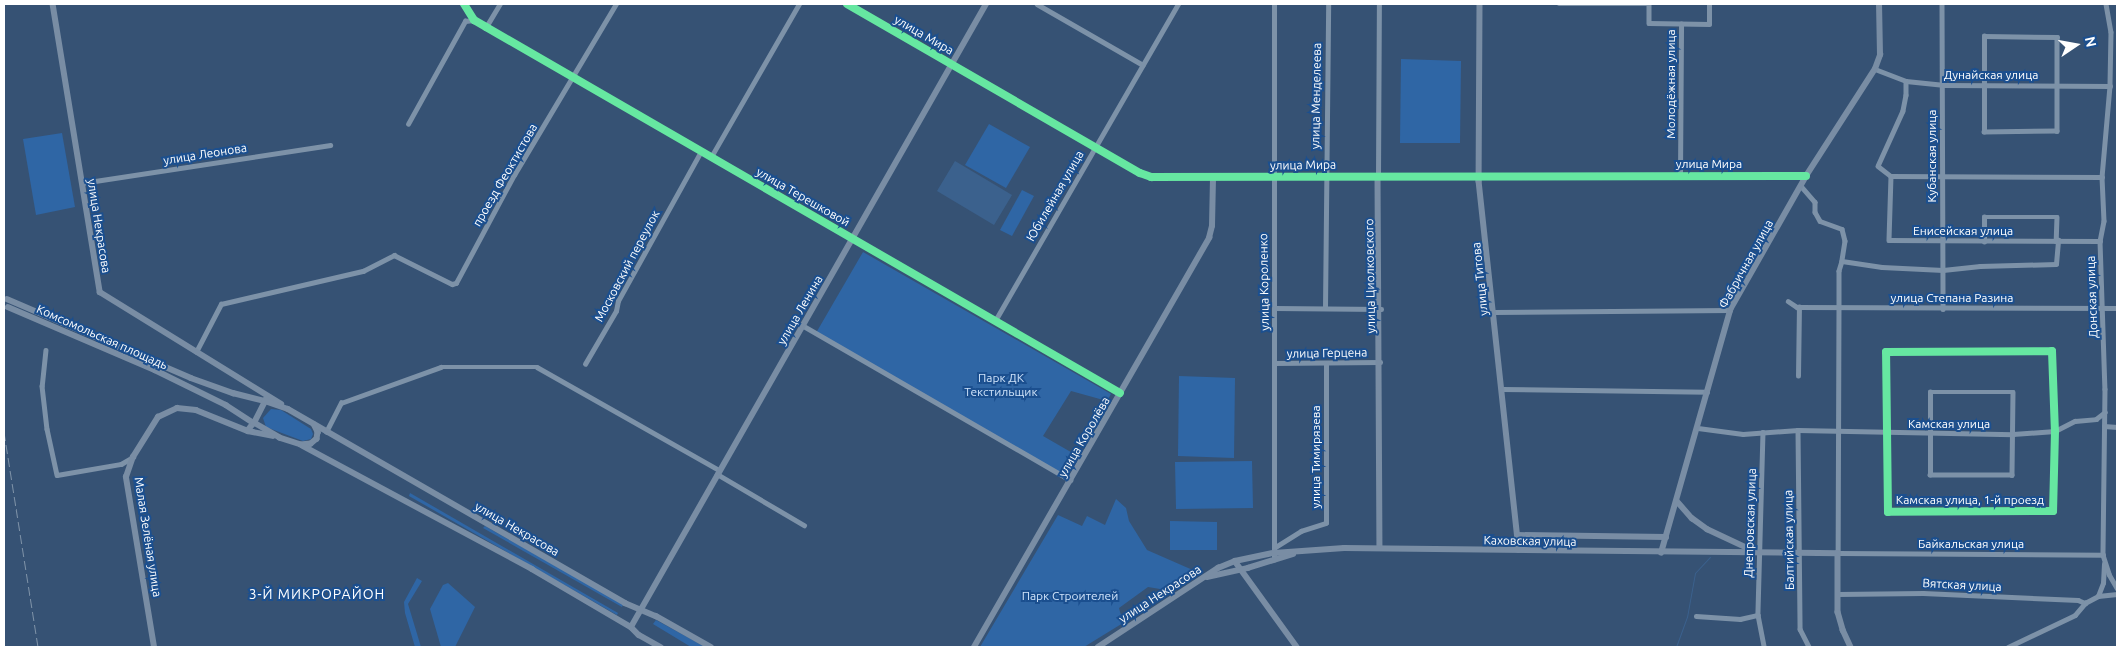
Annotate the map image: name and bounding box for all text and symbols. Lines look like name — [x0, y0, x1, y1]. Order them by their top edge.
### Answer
street label: улица Мира — [892, 12, 956, 58]
north arrow — [2051, 20, 2101, 70]
street label: Молодёжная улица — [1664, 29, 1678, 139]
text: N — [2082, 35, 2100, 49]
street label: улица Менделеева — [1308, 43, 1324, 149]
street label: Дунайская улица — [1944, 68, 2038, 82]
street label: Кубанская улица — [1925, 110, 1939, 202]
street label: проезд Феоктистова — [470, 121, 540, 229]
street label: улица Леонова — [162, 140, 248, 168]
street label: Юбилейная улица — [1023, 148, 1087, 244]
street label: улица Мира — [1270, 157, 1336, 173]
street label: улица Мира — [1676, 157, 1742, 171]
street label: улица Терешковой — [754, 164, 852, 230]
street label: улица Некрасова — [84, 178, 114, 274]
street label: Московский переулок — [591, 208, 663, 324]
street label: Фабричная улица — [1716, 217, 1776, 311]
street label: улица Циолковского — [1362, 218, 1378, 334]
street label: Енисейская улица — [1913, 224, 2013, 238]
street label: улица Короленко — [1256, 233, 1272, 331]
street label: улица Титова — [1469, 242, 1491, 316]
street label: Донская улица — [2083, 256, 2101, 338]
street label: улица Ленина — [774, 273, 826, 347]
street label: улица Степана Разина — [1891, 291, 2013, 305]
street label: Комсомольская площадь — [34, 302, 170, 372]
street label: улица Герцена — [1286, 345, 1368, 361]
park label: Парк ДК Текстильщик — [964, 371, 1038, 399]
street label: улица Королёва — [1055, 394, 1113, 480]
street label: улица Тимирязева — [1309, 405, 1323, 509]
street label: Камская улица — [1908, 417, 1990, 431]
street label: Днепровская улица — [1741, 468, 1759, 578]
street label: Малая Зелёная улица — [131, 476, 165, 598]
street label: Балтийская улица — [1781, 490, 1797, 590]
street label: Камская улица, 1-й проезд — [1896, 493, 2044, 507]
street label: улица Некрасова — [472, 499, 562, 559]
street label: Каховская улица — [1483, 533, 1577, 549]
street label: Байкальская улица — [1918, 537, 2024, 551]
street label: улица Некрасова — [1116, 562, 1204, 626]
street label: Вятская улица — [1922, 576, 2002, 594]
district label: 3-Й МИКРОРАЙОН — [247, 586, 387, 602]
park label: Парк Строителей — [1022, 589, 1118, 603]

